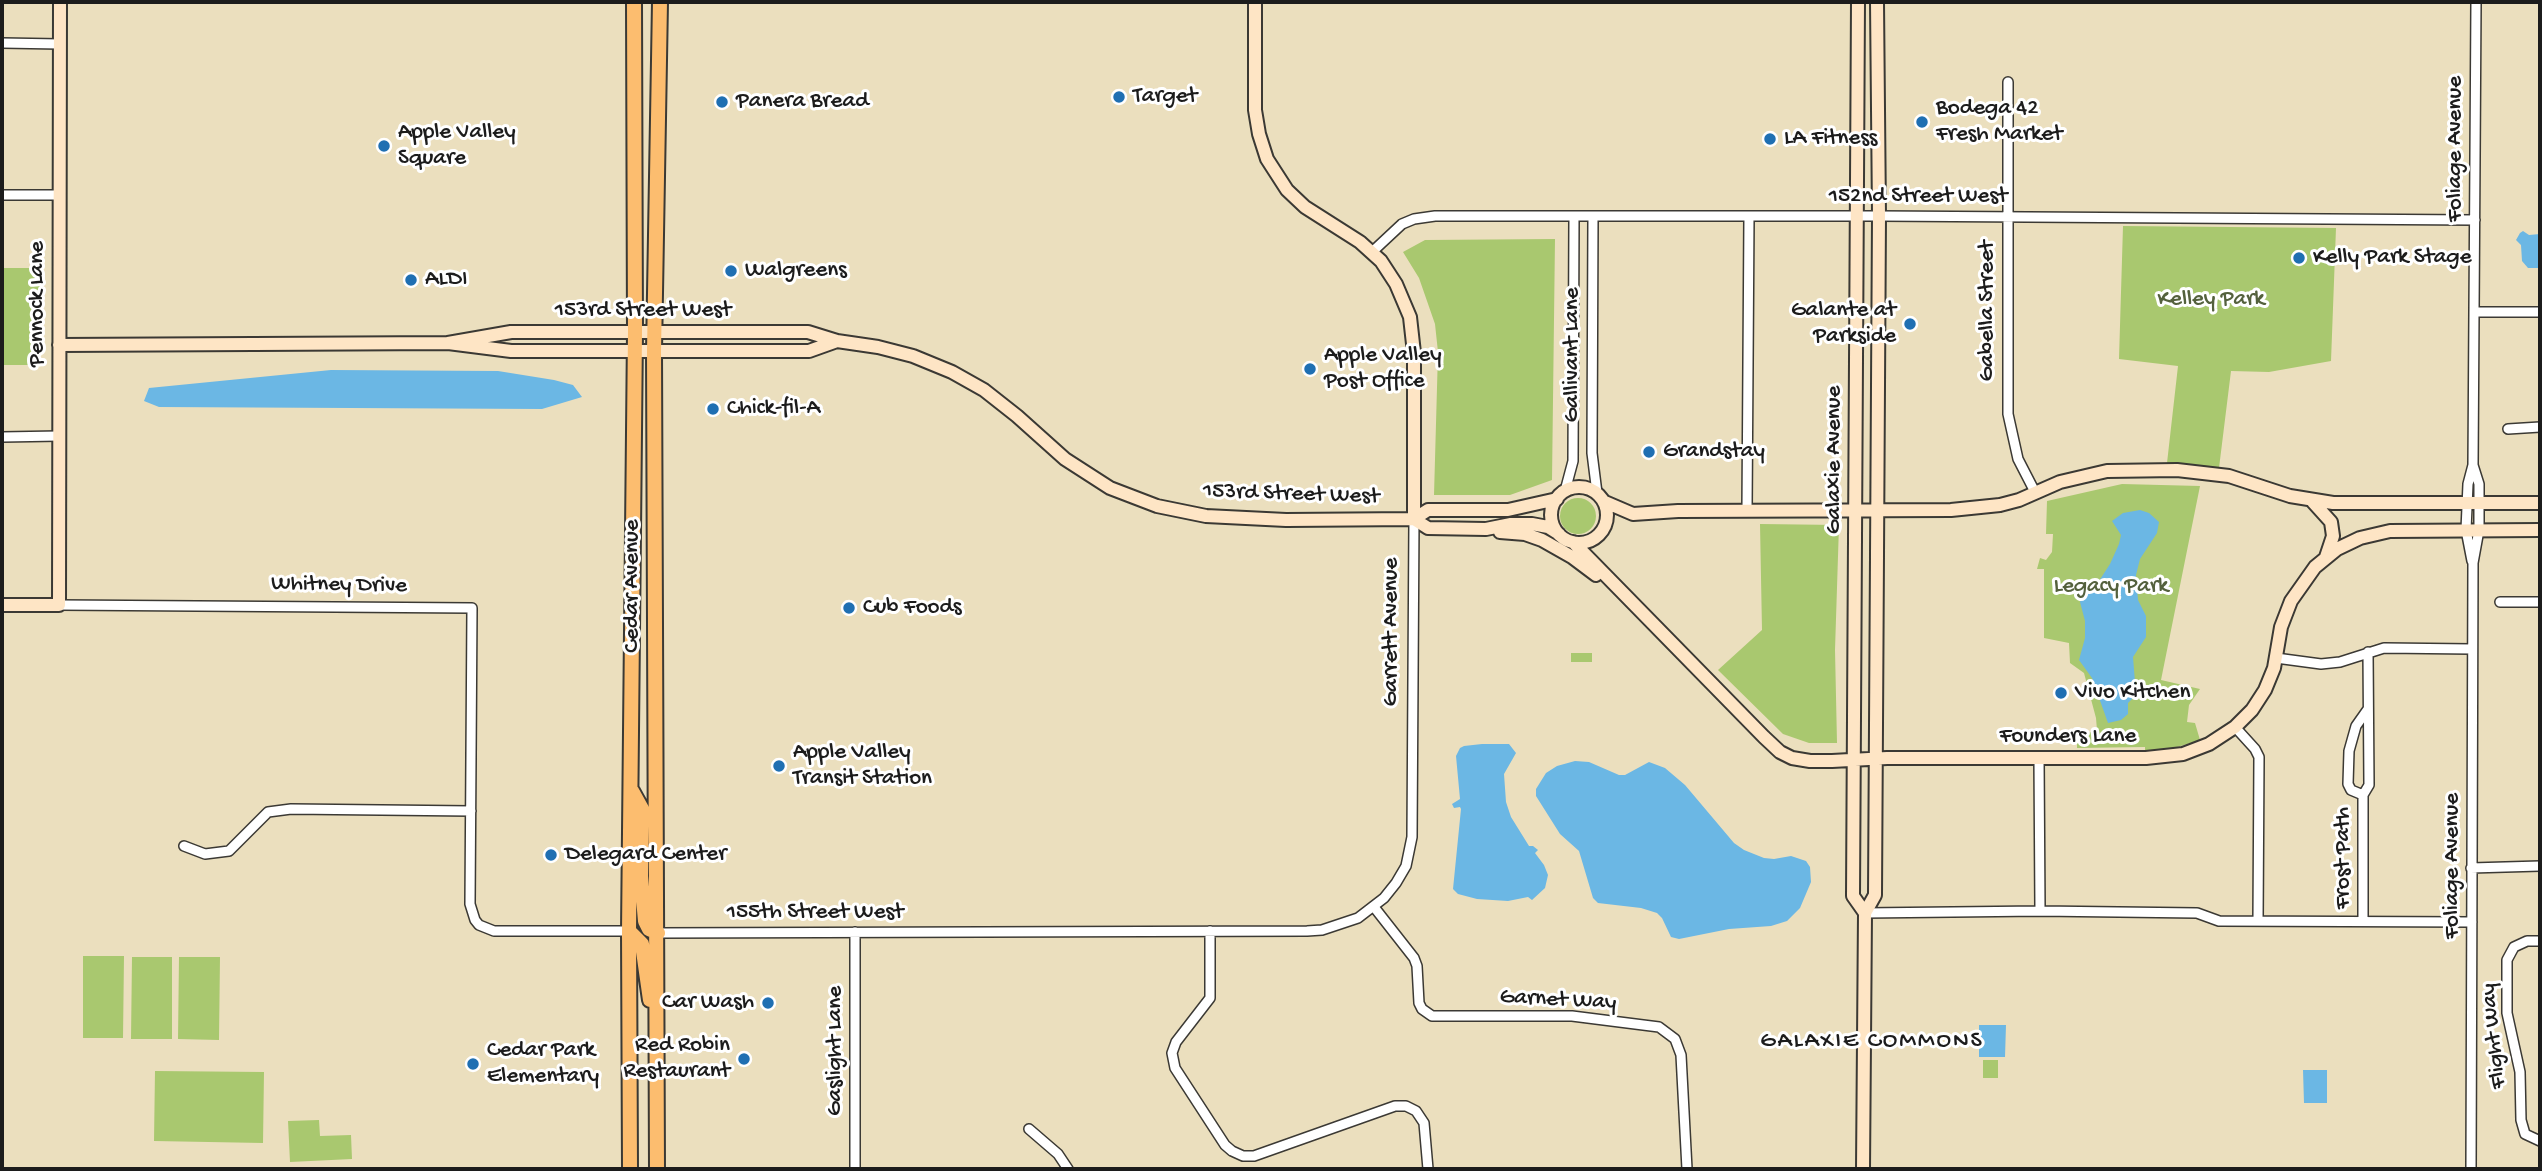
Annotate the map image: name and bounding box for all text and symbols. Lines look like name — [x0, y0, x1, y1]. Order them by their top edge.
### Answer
street label: Foliage Avenue — [2442, 76, 2470, 222]
place label: Target — [1133, 83, 1197, 111]
place label: Panera Bread — [736, 88, 869, 116]
marker: Target — [1111, 89, 1127, 105]
marker: Panera Bread — [714, 94, 730, 110]
place label: Bodega 42 Fresh Market — [1936, 95, 2062, 149]
marker: Bodega 42 Fresh Market — [1914, 114, 1930, 130]
place label: Apple Valley Square — [398, 119, 515, 173]
place label: LA Fitness — [1784, 125, 1877, 153]
marker: LA Fitness — [1762, 131, 1778, 147]
marker: Apple Valley Square — [376, 138, 392, 154]
street label: 152nd Street West — [1829, 183, 2007, 211]
street label: Pennock Lane — [24, 241, 52, 367]
street label: Gabella Street — [1974, 241, 2002, 381]
place label: Kelly Park Stage — [2313, 244, 2472, 272]
marker: Kelly Park Stage — [2291, 250, 2307, 266]
place label: Walgreens — [745, 257, 847, 285]
marker: Walgreens — [723, 263, 739, 279]
place label: ALDI — [425, 266, 468, 294]
marker: ALDI — [403, 272, 419, 288]
park label: Kelley Park — [2157, 286, 2265, 314]
street label: Gallivant Lane — [1559, 287, 1587, 423]
street label: 153rd Street West — [555, 297, 731, 325]
place label: Galante at Parkside — [1791, 297, 1896, 351]
marker: Galante at Parkside — [1902, 316, 1918, 332]
place label: Apple Valley Post Office — [1324, 342, 1441, 396]
marker: Apple Valley Post Office — [1302, 361, 1318, 377]
street label: Galaxie Avenue — [1821, 386, 1849, 534]
place label: Chick-fil-A — [727, 395, 820, 423]
marker: Chick-fil-A — [705, 401, 721, 417]
place label: Grandstay — [1663, 438, 1765, 466]
marker: Grandstay — [1641, 444, 1657, 460]
street label: 153rd Street West — [1202, 478, 1380, 512]
street label: Cedar Avenue — [619, 519, 647, 653]
street label: Garrett Avenue — [1378, 558, 1406, 706]
street label: Whitney Drive — [271, 571, 407, 601]
park label: Legacy Park — [2054, 573, 2168, 601]
place label: Cub Foods — [863, 594, 961, 622]
marker: Cub Foods — [841, 600, 857, 616]
place label: Vivo Kitchen — [2075, 679, 2190, 707]
marker: Vivo Kitchen — [2053, 685, 2069, 701]
street label: Founders Lane — [2000, 723, 2136, 751]
place label: Apple Valley Transit Station — [793, 739, 932, 793]
marker: Apple Valley Transit Station — [771, 758, 787, 774]
street label: Foliage Avenue — [2439, 793, 2467, 939]
street label: Frost Path — [2330, 807, 2358, 909]
place label: Delegard Center — [565, 841, 726, 869]
marker: Delegard Center — [543, 847, 559, 863]
street label: 155th Street West — [727, 899, 903, 927]
street label: Flight Way — [2476, 982, 2514, 1090]
street label: Garnet Way — [1499, 984, 1617, 1018]
street label: Gaslight Lane — [822, 986, 850, 1116]
place label: Car Wash — [662, 989, 754, 1017]
marker: Car Wash — [760, 995, 776, 1011]
district label: GALAXIE COMMONS — [1762, 1028, 1982, 1056]
place label: Red Robin Restaurant — [623, 1032, 730, 1086]
place label: Cedar Park Elementary — [487, 1037, 599, 1091]
marker: Red Robin Restaurant — [736, 1051, 752, 1067]
marker: Cedar Park Elementary — [465, 1056, 481, 1072]

